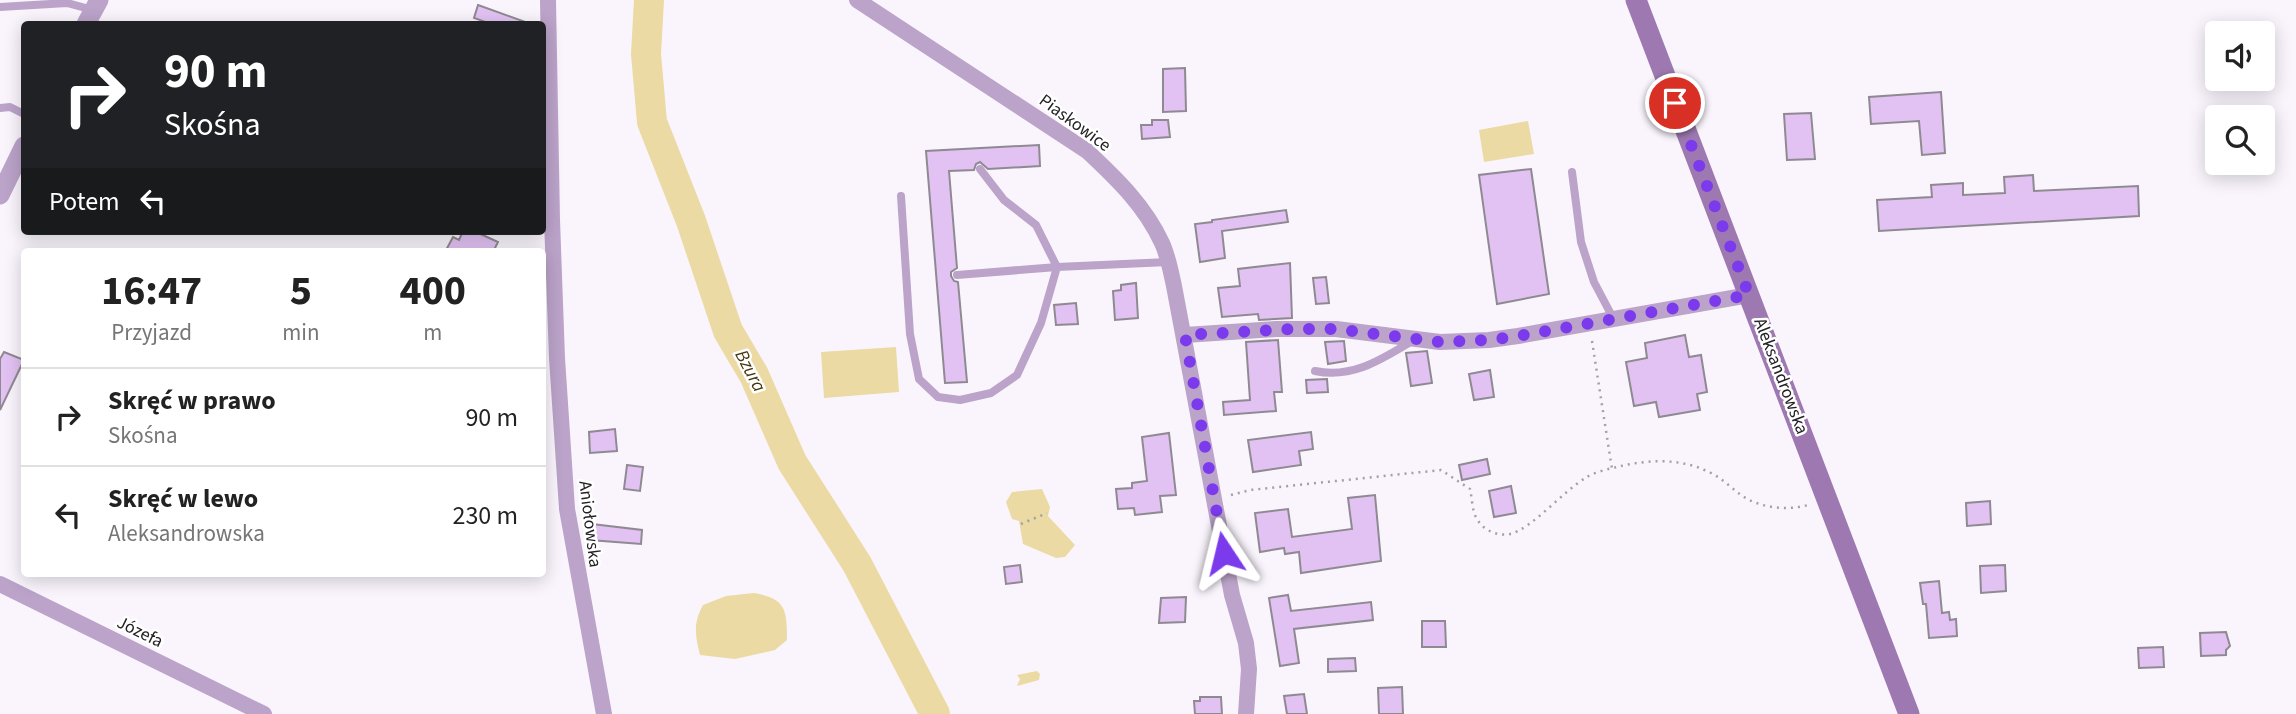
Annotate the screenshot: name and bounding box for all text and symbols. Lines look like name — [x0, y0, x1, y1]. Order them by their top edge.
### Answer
map controls — [2205, 21, 2275, 175]
button: sound — [2205, 21, 2275, 91]
text: 90 m — [164, 37, 268, 107]
icon: right — [49, 49, 140, 140]
pin — [1645, 73, 1705, 133]
icon: arrive — [1656, 84, 1694, 122]
street label: Piaskowice — [1034, 88, 1116, 158]
text: Skośna — [164, 102, 261, 148]
button: search — [2205, 105, 2275, 175]
icon: left — [134, 182, 172, 220]
text: Potem — [49, 183, 120, 220]
text: 16:47 — [101, 261, 202, 321]
text: 5 — [290, 261, 312, 321]
text: 400 — [399, 261, 466, 321]
street label: Aleksandrowska — [1747, 314, 1815, 438]
text: Przyjazd — [111, 316, 192, 349]
text: min — [282, 316, 320, 349]
text: m — [423, 316, 442, 349]
water label: Bzura — [728, 345, 772, 397]
text: Skręć w prawo — [108, 382, 276, 419]
icon: right — [49, 398, 87, 436]
text: 90 m — [465, 399, 518, 436]
text: Skośna — [108, 419, 177, 452]
street label: Aniołowska — [572, 479, 608, 569]
text: Skręć w lewo — [108, 480, 258, 517]
icon: left — [49, 496, 87, 534]
text: 230 m — [452, 497, 518, 534]
position arrow — [1187, 516, 1261, 590]
text: Aleksandrowska — [108, 517, 265, 550]
street label: Józefa — [113, 610, 167, 654]

